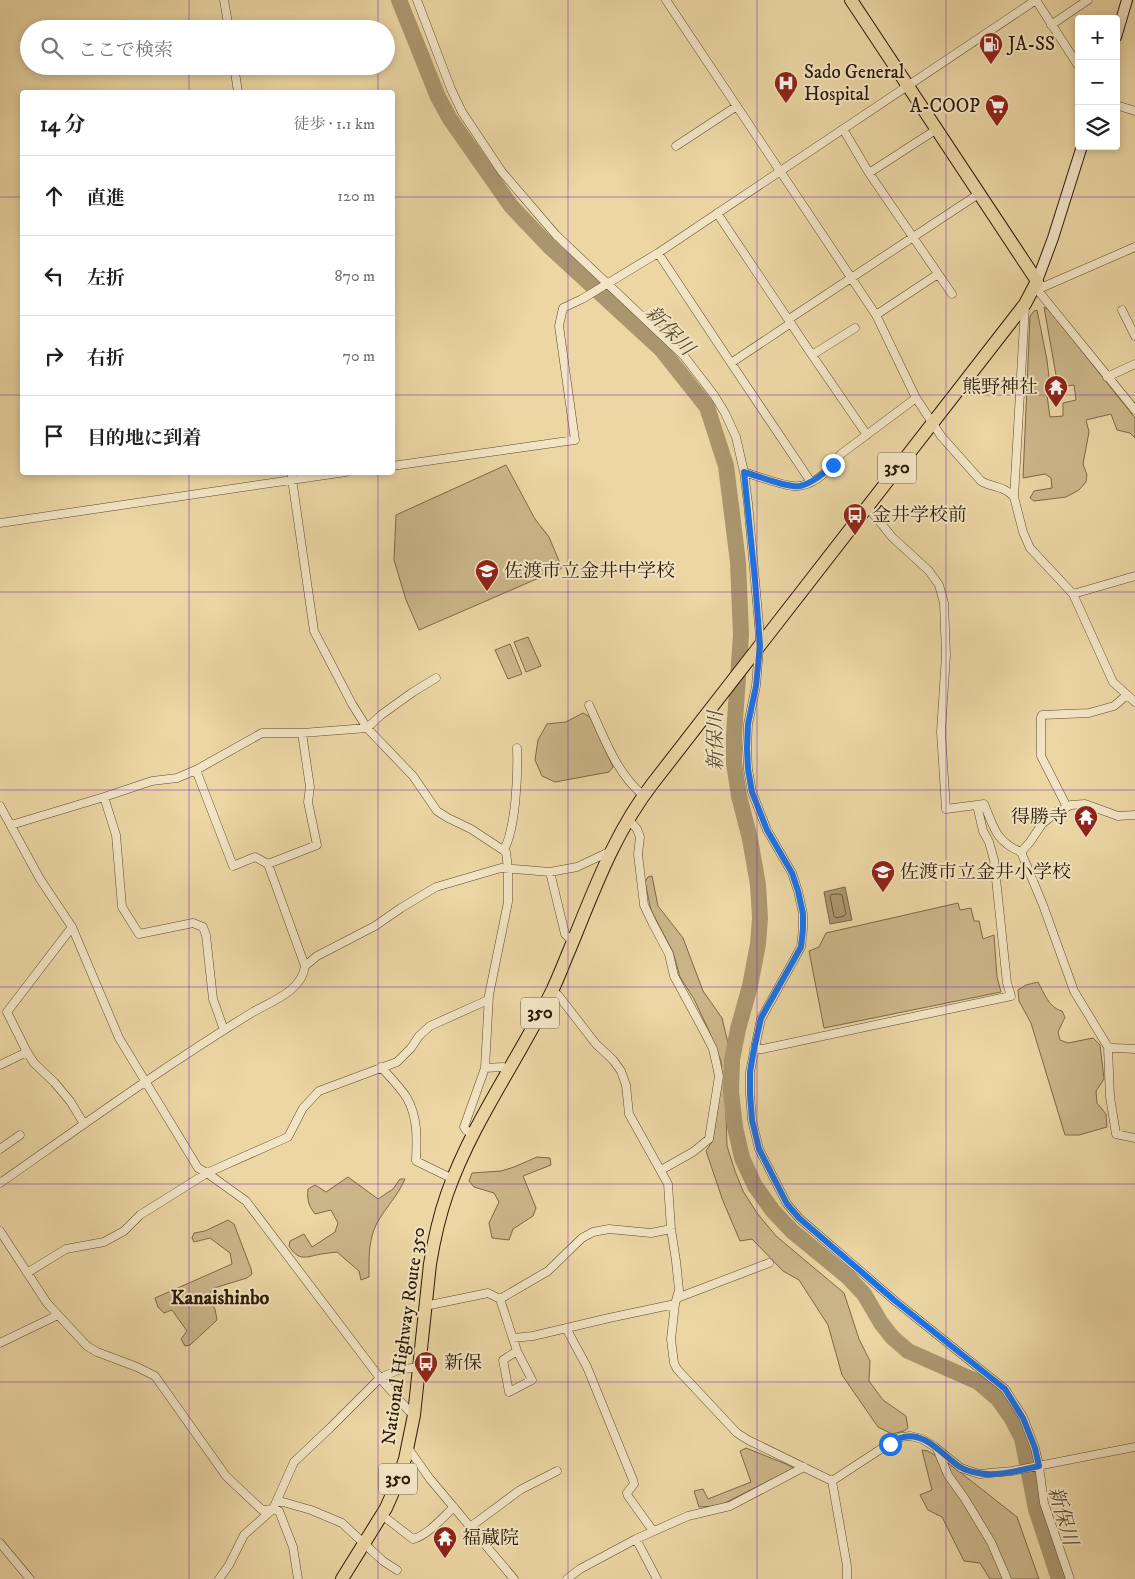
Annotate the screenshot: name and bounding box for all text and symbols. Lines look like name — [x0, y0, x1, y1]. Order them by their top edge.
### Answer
map controls — [1075, 15, 1120, 150]
button: + — [1075, 15, 1120, 60]
search box — [20, 20, 395, 75]
fuel station icon: JA-SS — [978, 31, 1004, 65]
place label: JA-SS — [1006, 33, 1055, 56]
icon: search — [38, 34, 66, 62]
text: ここで検索 — [78, 39, 173, 62]
button: − — [1075, 60, 1120, 105]
place label: Sado General Hospital — [804, 61, 905, 106]
hospital icon: Sado General Hospital — [773, 70, 799, 104]
supermarket icon: A-COOP — [984, 93, 1010, 127]
place label: A-COOP — [910, 95, 980, 118]
button: layers — [1075, 105, 1120, 150]
text: 14 分 — [40, 112, 85, 138]
text: 徒歩 · 1.1 km — [293, 114, 375, 134]
icon: ahead — [40, 182, 68, 210]
text: 120 m — [337, 186, 375, 206]
text: 直進 — [87, 187, 125, 210]
icon: left — [40, 262, 68, 290]
text: 870 m — [335, 266, 375, 286]
text: 左折 — [87, 267, 125, 290]
water label: 新保川 — [639, 301, 700, 363]
icon: right — [40, 342, 68, 370]
text: 70 m — [343, 346, 375, 366]
text: 右折 — [87, 347, 125, 370]
temple icon: 熊野神社 — [1043, 374, 1069, 408]
place label: 熊野神社 — [962, 376, 1038, 399]
icon: arrive — [40, 422, 68, 450]
text: 目的地に到着 — [87, 427, 201, 450]
road number: 350 — [878, 452, 916, 483]
route end — [822, 454, 845, 477]
bus stop icon: 金井学校前 — [842, 502, 868, 536]
place label: 金井学校前 — [872, 504, 967, 527]
school or university icon: 佐渡市立金井中学校 — [474, 558, 500, 592]
place label: 佐渡市立金井中学校 — [504, 560, 675, 583]
water label: 新保川 — [704, 709, 729, 771]
temple icon: 得勝寺 — [1073, 804, 1099, 838]
place label: 得勝寺 — [1011, 806, 1068, 829]
school or university icon: 佐渡市立金井小学校 — [870, 859, 896, 893]
place label: 佐渡市立金井小学校 — [900, 861, 1071, 884]
road number: 350 — [521, 998, 559, 1028]
street label: National Highway Route 350 — [377, 1225, 431, 1447]
district label: Kanaishinbo — [171, 1286, 270, 1311]
bus stop icon: 新保 — [413, 1350, 439, 1384]
place label: 新保 — [444, 1352, 482, 1375]
route start — [879, 1433, 902, 1456]
road number: 350 — [379, 1464, 417, 1495]
water label: 新保川 — [1042, 1484, 1083, 1550]
temple icon: 福蔵院 — [432, 1525, 458, 1559]
place label: 福蔵院 — [462, 1527, 519, 1550]

